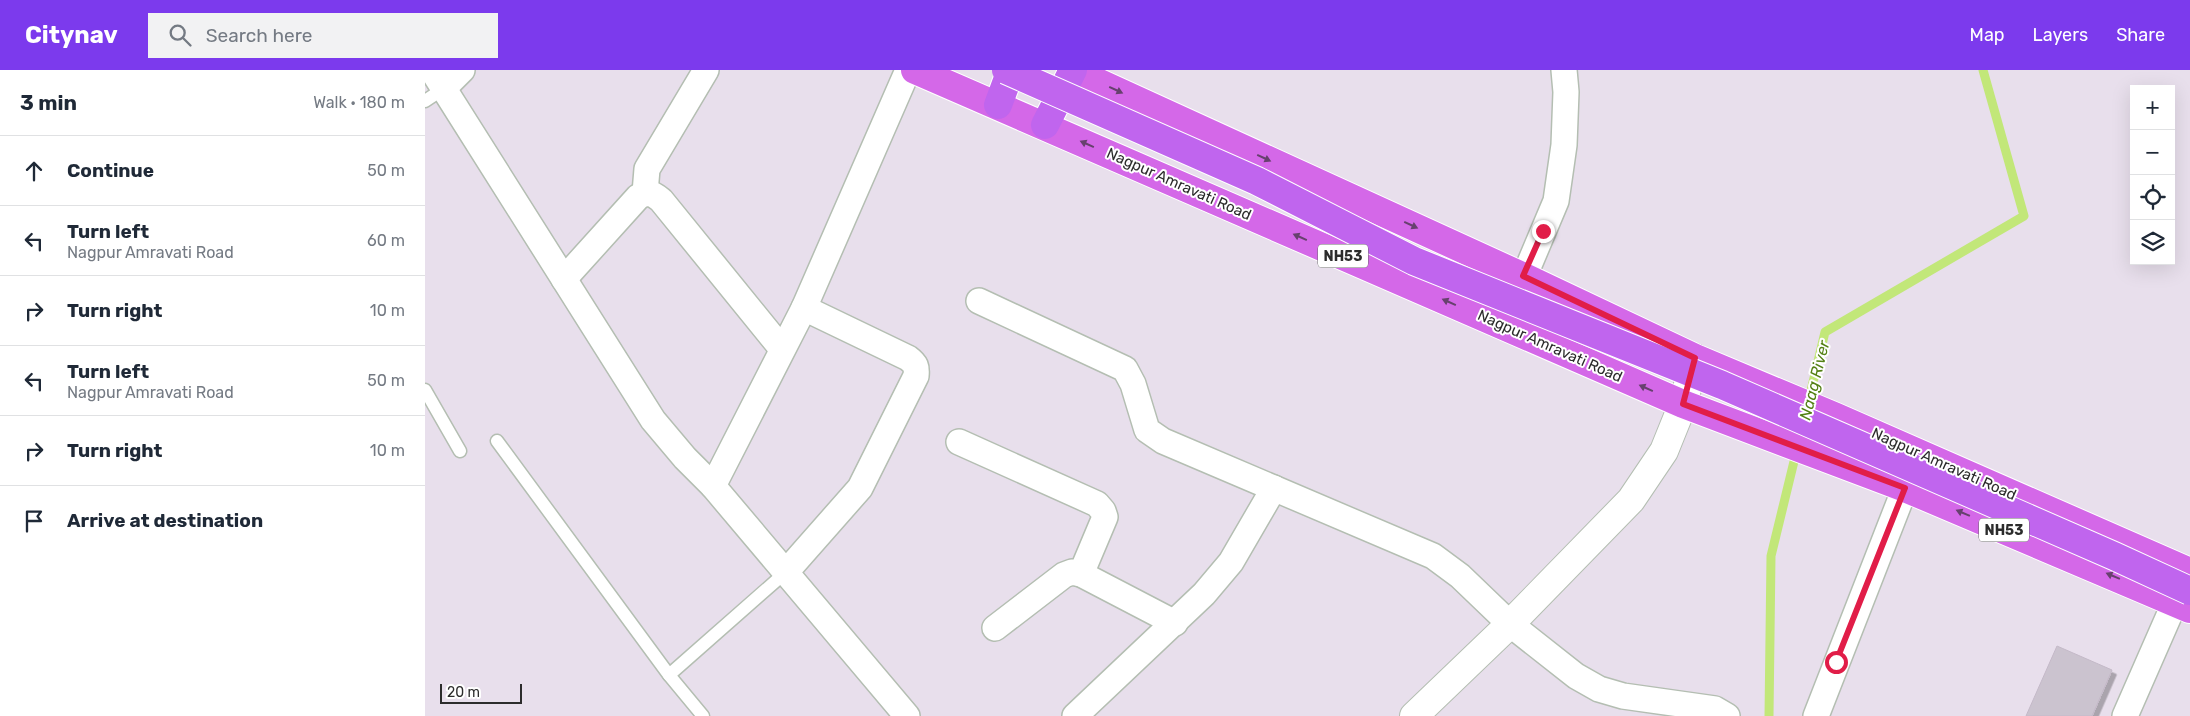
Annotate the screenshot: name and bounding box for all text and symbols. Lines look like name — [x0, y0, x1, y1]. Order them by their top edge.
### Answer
search box — [148, 13, 498, 58]
text: Citynav — [25, 21, 118, 49]
icon: search — [166, 21, 194, 49]
text: Search here — [206, 24, 312, 47]
text: Map — [1970, 24, 2005, 46]
text: Layers — [2033, 24, 2088, 46]
text: Share — [2116, 24, 2165, 46]
map controls — [2130, 85, 2175, 265]
button: + — [2130, 85, 2175, 130]
one-way arrow — [1109, 87, 1123, 95]
text: 3 min — [20, 90, 77, 115]
text: Walk · 180 m — [313, 93, 405, 112]
button: − — [2130, 130, 2175, 175]
one-way arrow — [1080, 140, 1094, 148]
street label: Nagpur Amravati Road — [1104, 144, 1254, 224]
one-way arrow — [1256, 153, 1271, 162]
icon: ahead — [20, 157, 48, 185]
text: Continue — [67, 159, 154, 182]
text: 50 m — [367, 161, 405, 180]
button: locate — [2130, 175, 2175, 220]
text: Turn left — [67, 220, 149, 243]
route end — [1532, 220, 1555, 243]
button: layers — [2130, 220, 2175, 265]
one-way arrow — [1404, 222, 1418, 230]
icon: left — [20, 227, 48, 255]
text: 60 m — [367, 231, 405, 250]
one-way arrow — [1293, 233, 1307, 241]
text: Nagpur Amravati Road — [67, 243, 234, 262]
road number: NH53 — [1318, 245, 1368, 268]
icon: right — [20, 297, 48, 325]
one-way arrow — [1442, 298, 1456, 306]
text: Turn right — [67, 299, 162, 322]
text: 10 m — [370, 301, 405, 320]
street label: Nagpur Amravati Road — [1475, 306, 1625, 386]
water label: Naag River — [1795, 337, 1834, 422]
text: Turn left — [67, 360, 149, 383]
icon: left — [20, 367, 48, 395]
text: 50 m — [367, 371, 405, 390]
text: Nagpur Amravati Road — [67, 383, 234, 402]
one-way arrow — [1639, 384, 1653, 392]
street label: Nagpur Amravati Road — [1869, 424, 2019, 504]
icon: right — [20, 437, 48, 465]
text: Turn right — [67, 439, 162, 462]
text: 10 m — [370, 441, 405, 460]
icon: arrive — [20, 507, 48, 535]
one-way arrow — [1956, 508, 1970, 516]
text: Arrive at destination — [67, 509, 263, 532]
road number: NH53 — [1979, 518, 2029, 542]
one-way arrow — [2105, 572, 2120, 580]
route start — [1825, 651, 1848, 674]
scale bar — [440, 681, 523, 704]
text: 20 m — [447, 684, 480, 701]

